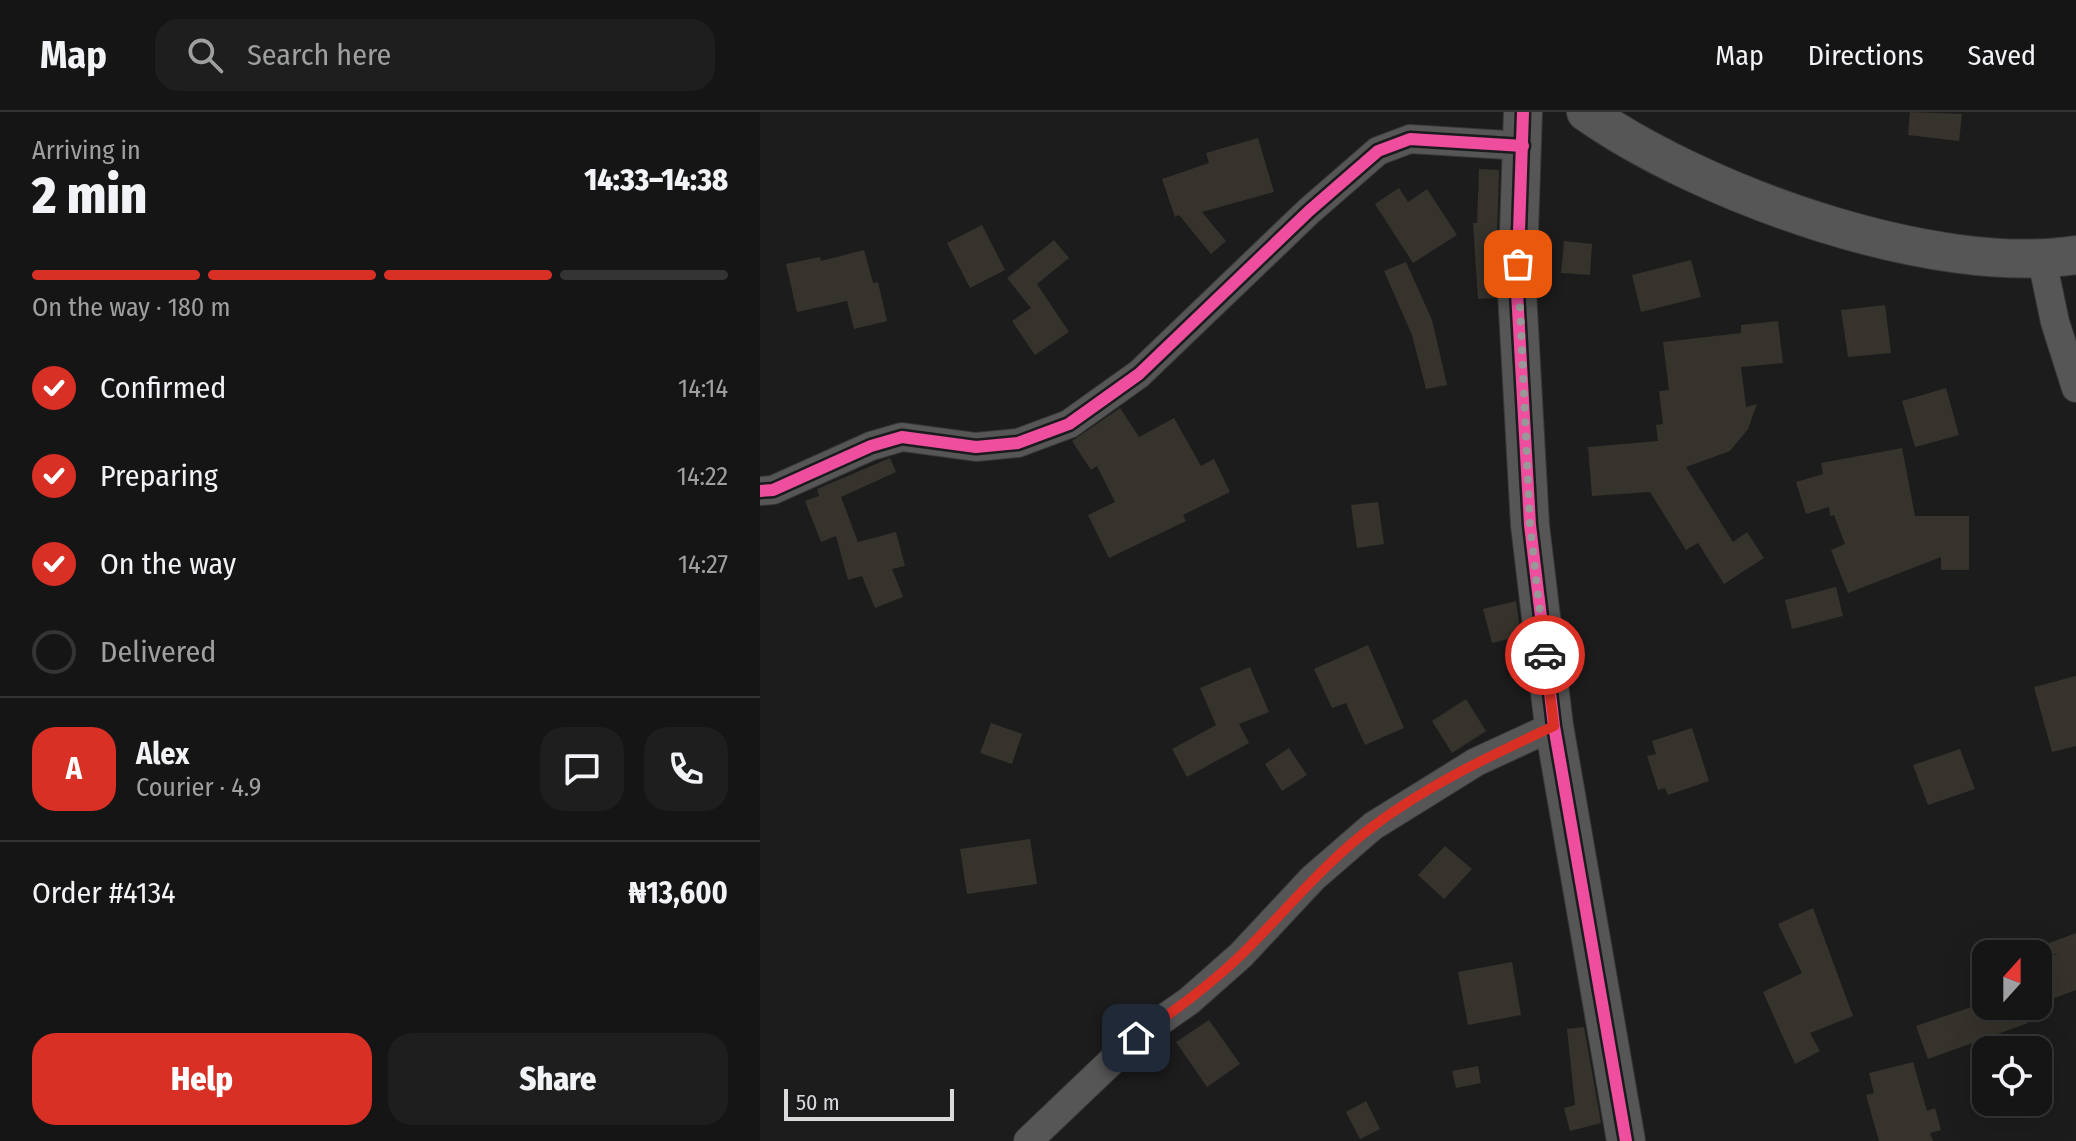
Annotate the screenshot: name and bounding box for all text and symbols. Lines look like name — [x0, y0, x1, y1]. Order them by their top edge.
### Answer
search box — [155, 19, 715, 91]
text: Map — [40, 32, 107, 78]
icon: search — [183, 33, 227, 77]
text: Search here — [247, 37, 391, 73]
text: Map — [1715, 39, 1764, 72]
text: Directions — [1808, 39, 1924, 72]
text: Saved — [1968, 39, 2036, 72]
text: Arriving in — [32, 135, 141, 166]
text: 14:33–14:38 — [584, 162, 728, 198]
text: 2 min — [32, 164, 147, 227]
pin — [1484, 230, 1552, 298]
icon: bag — [1496, 242, 1540, 286]
text: On the way · 180 m — [32, 292, 230, 323]
icon: check — [32, 366, 76, 410]
text: Confirmed — [100, 370, 226, 406]
text: 14:14 — [678, 373, 728, 404]
icon: check — [32, 454, 76, 498]
text: Preparing — [100, 458, 218, 494]
text: 14:22 — [677, 461, 728, 492]
icon: check — [32, 542, 76, 586]
text: On the way — [100, 546, 236, 582]
text: 14:27 — [678, 549, 728, 580]
courier — [1505, 615, 1585, 695]
icon: car — [1523, 633, 1567, 677]
text: Delivered — [100, 634, 216, 670]
button: chat — [540, 727, 624, 811]
button: phone — [644, 727, 728, 811]
text: Alex — [136, 736, 189, 772]
text: A — [66, 751, 82, 787]
text: Courier · 4.9 — [136, 772, 261, 803]
text: Order #4134 — [32, 875, 176, 911]
text: ₦13,600 — [628, 875, 728, 911]
north arrow — [1972, 940, 2052, 1020]
map controls — [1972, 940, 2052, 1116]
pin — [1102, 1004, 1170, 1072]
icon: home — [1114, 1016, 1158, 1060]
button: Help — [32, 1033, 372, 1125]
button: Share — [388, 1033, 728, 1125]
button: locate — [1972, 1036, 2052, 1116]
scale bar — [784, 1085, 954, 1121]
text: 50 m — [796, 1089, 840, 1116]

